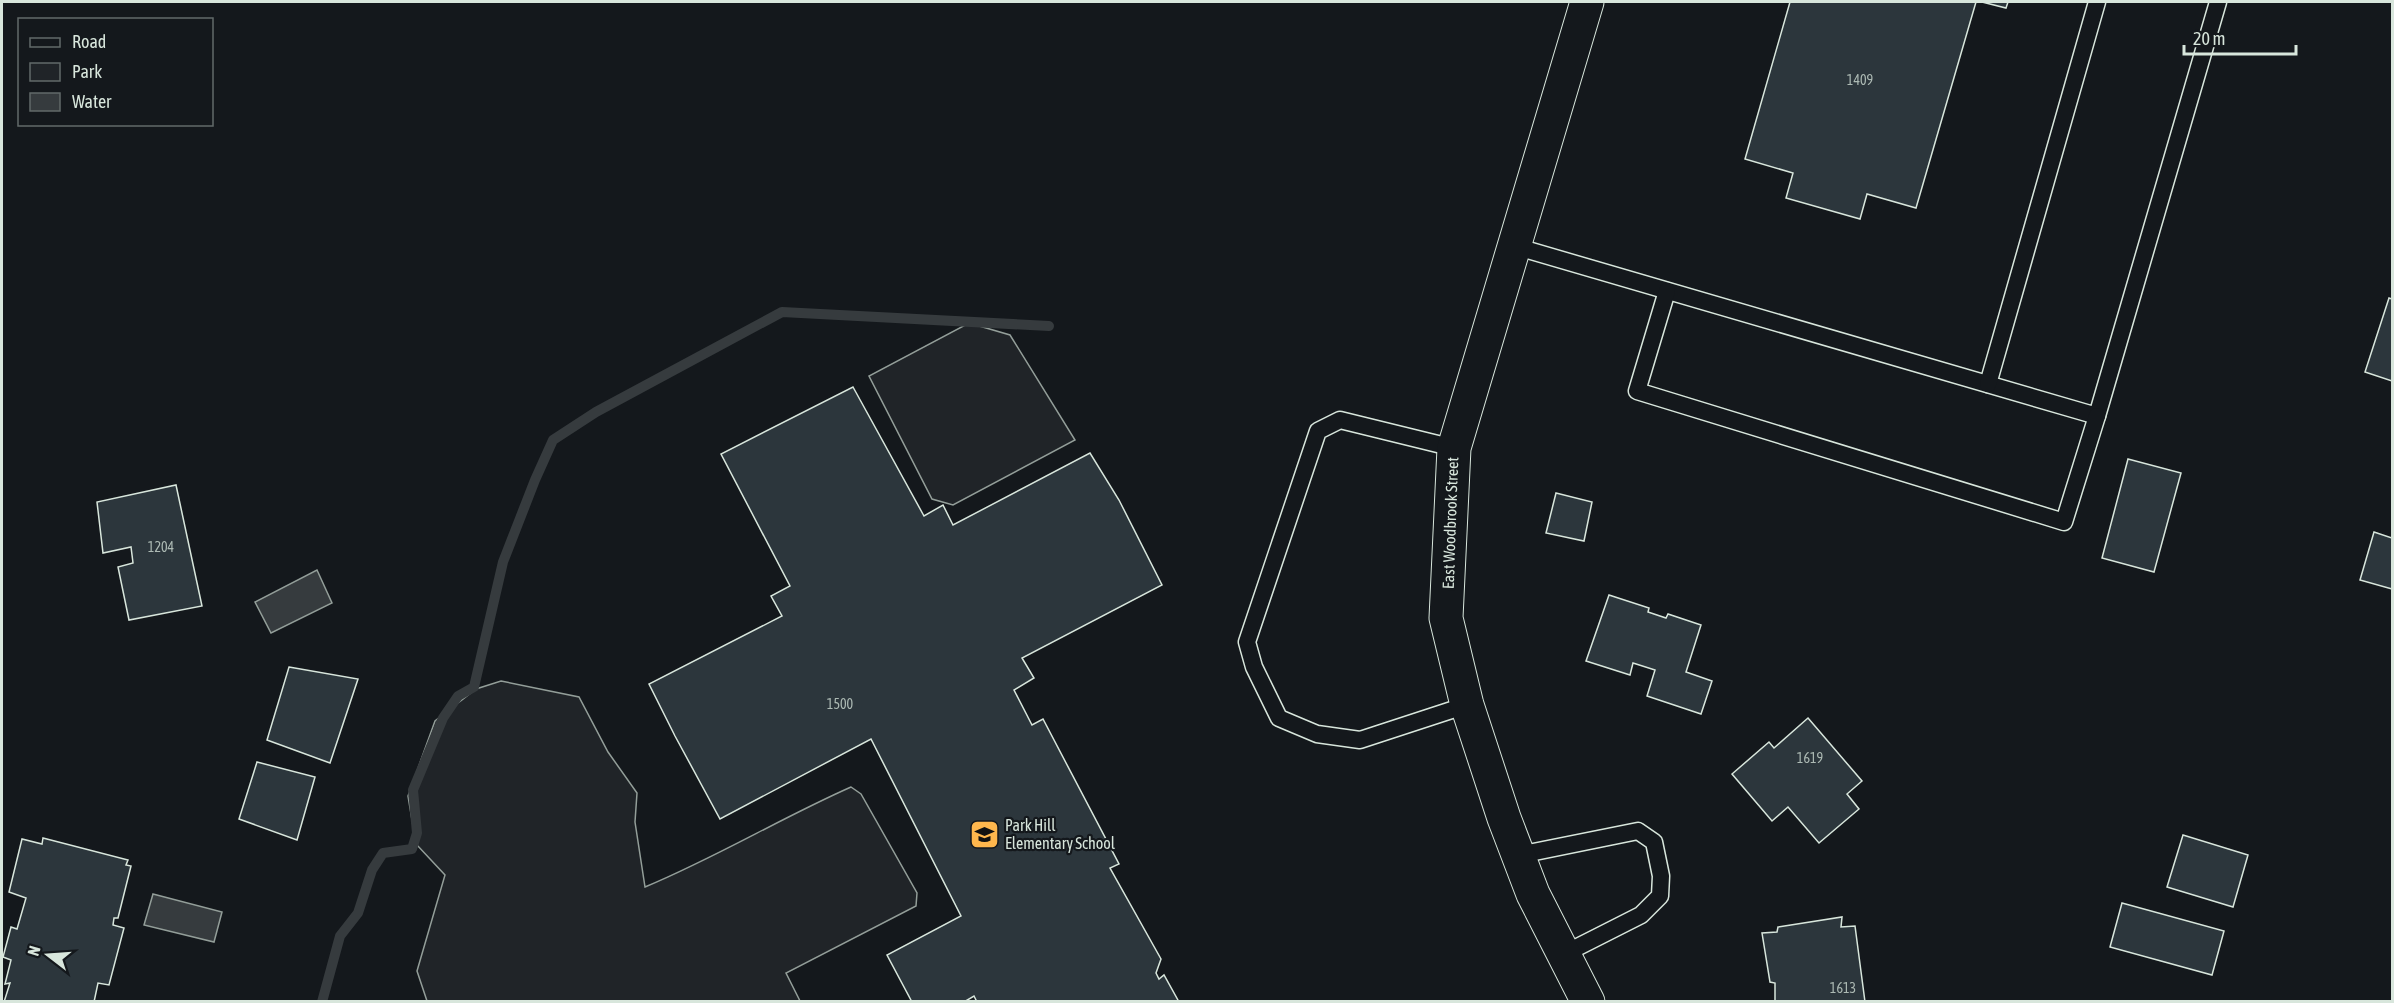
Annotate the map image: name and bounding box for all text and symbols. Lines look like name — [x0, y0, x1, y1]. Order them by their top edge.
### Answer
legend — [18, 18, 213, 126]
scale bar — [2184, 18, 2296, 56]
text: 20 m — [2193, 28, 2225, 49]
text: Road — [72, 31, 106, 52]
text: Park — [72, 61, 102, 82]
house number: 1409 — [1847, 72, 1873, 88]
text: Water — [72, 91, 112, 112]
street label: East Woodbrook Street — [1439, 456, 1461, 589]
house number: 1204 — [148, 539, 175, 555]
house number: 1500 — [827, 696, 854, 712]
house number: 1619 — [1797, 750, 1823, 766]
place label: Park Hill Elementary School — [1005, 816, 1116, 853]
school or university icon: Park Hill Elementary School — [968, 818, 1000, 850]
north arrow — [18, 925, 78, 985]
text: N — [24, 943, 44, 958]
house number: 1613 — [1830, 980, 1856, 996]

